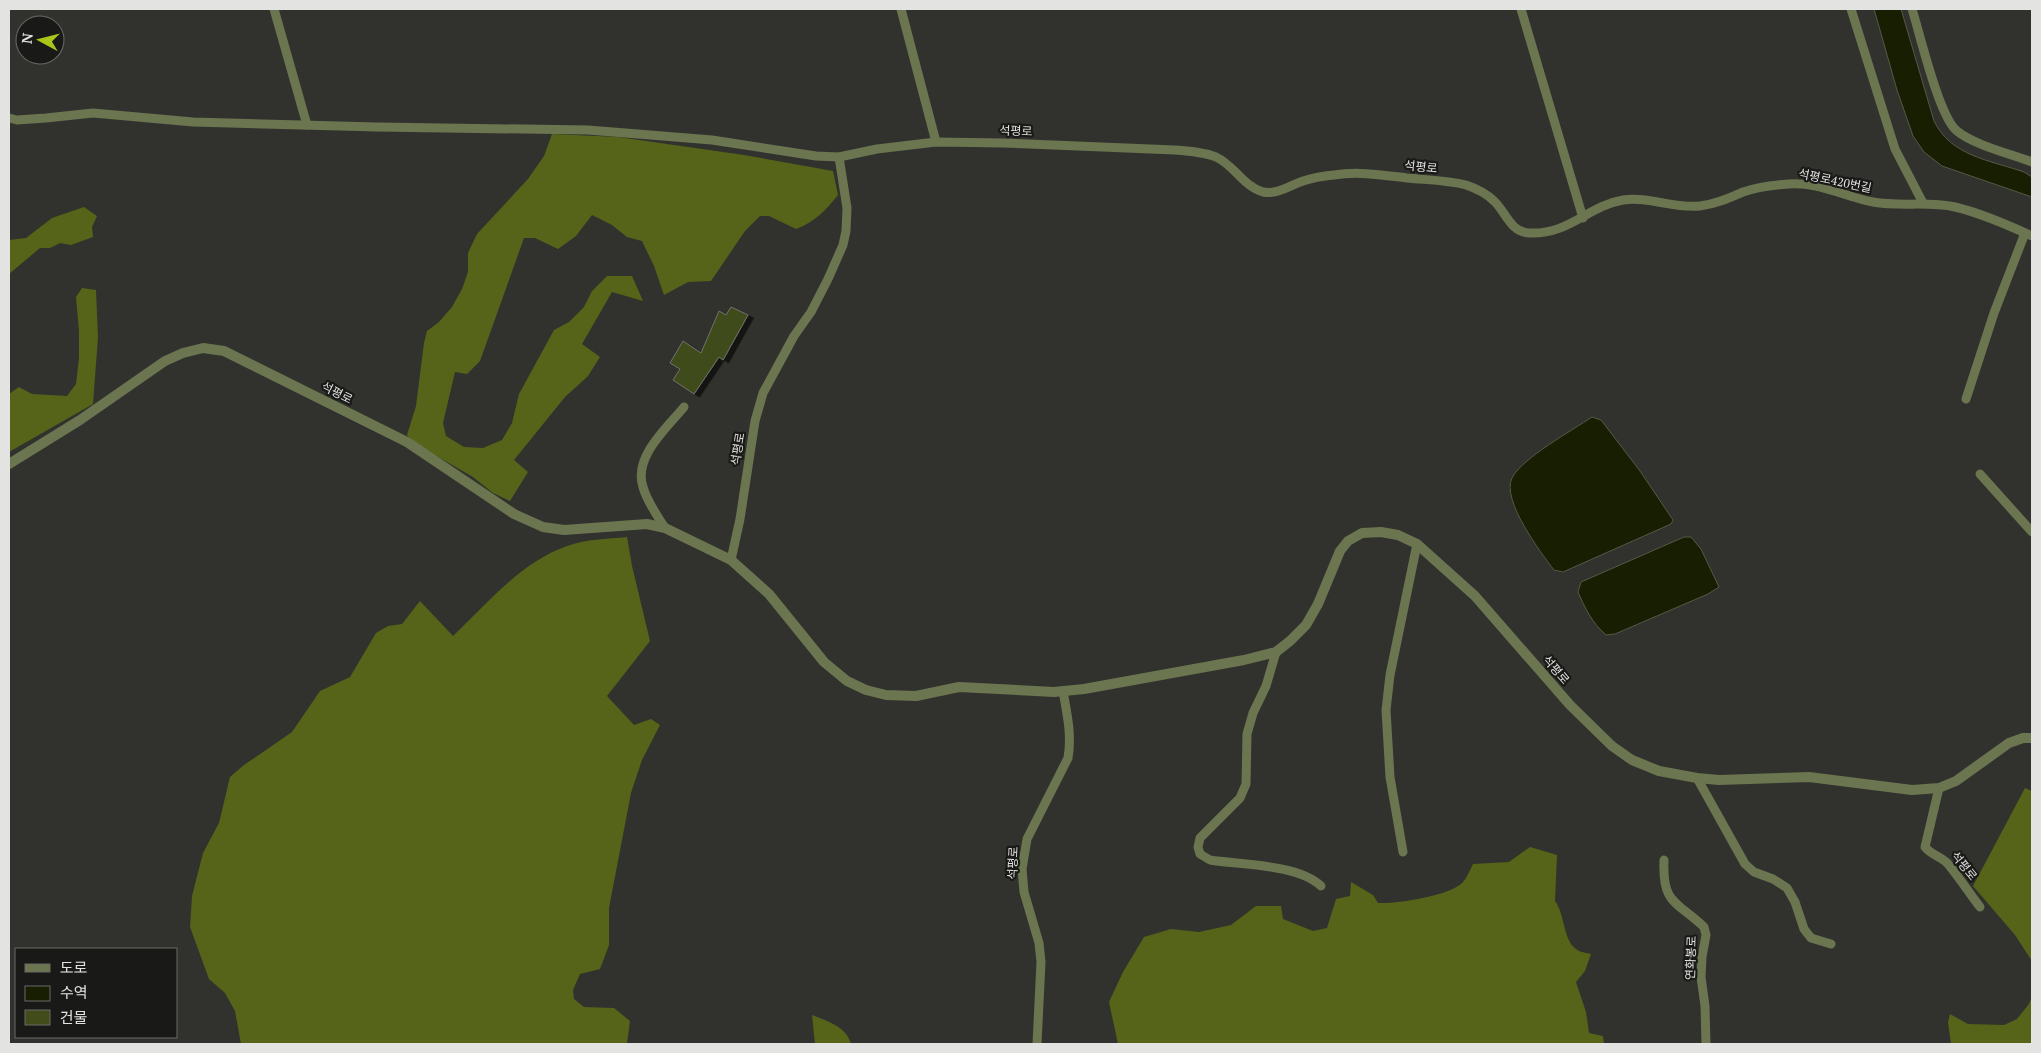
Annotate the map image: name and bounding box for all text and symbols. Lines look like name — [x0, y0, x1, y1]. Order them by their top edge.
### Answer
north arrow — [15, 15, 65, 65]
text: N — [17, 32, 37, 45]
street label: 석평로 — [999, 122, 1033, 139]
street label: 석평로 — [1404, 157, 1438, 176]
street label: 석평로420번길 — [1797, 165, 1873, 196]
street label: 석평로 — [319, 378, 355, 407]
street label: 석평로 — [728, 431, 748, 466]
street label: 석평로 — [1540, 652, 1573, 687]
street label: 석평로 — [1004, 846, 1021, 880]
street label: 석평로 — [1948, 848, 1981, 883]
street label: 연화봉로 — [1682, 936, 1699, 980]
legend — [15, 948, 178, 1038]
text: 도로 — [60, 957, 88, 977]
text: 수역 — [60, 982, 88, 1002]
text: 건물 — [60, 1007, 88, 1027]

